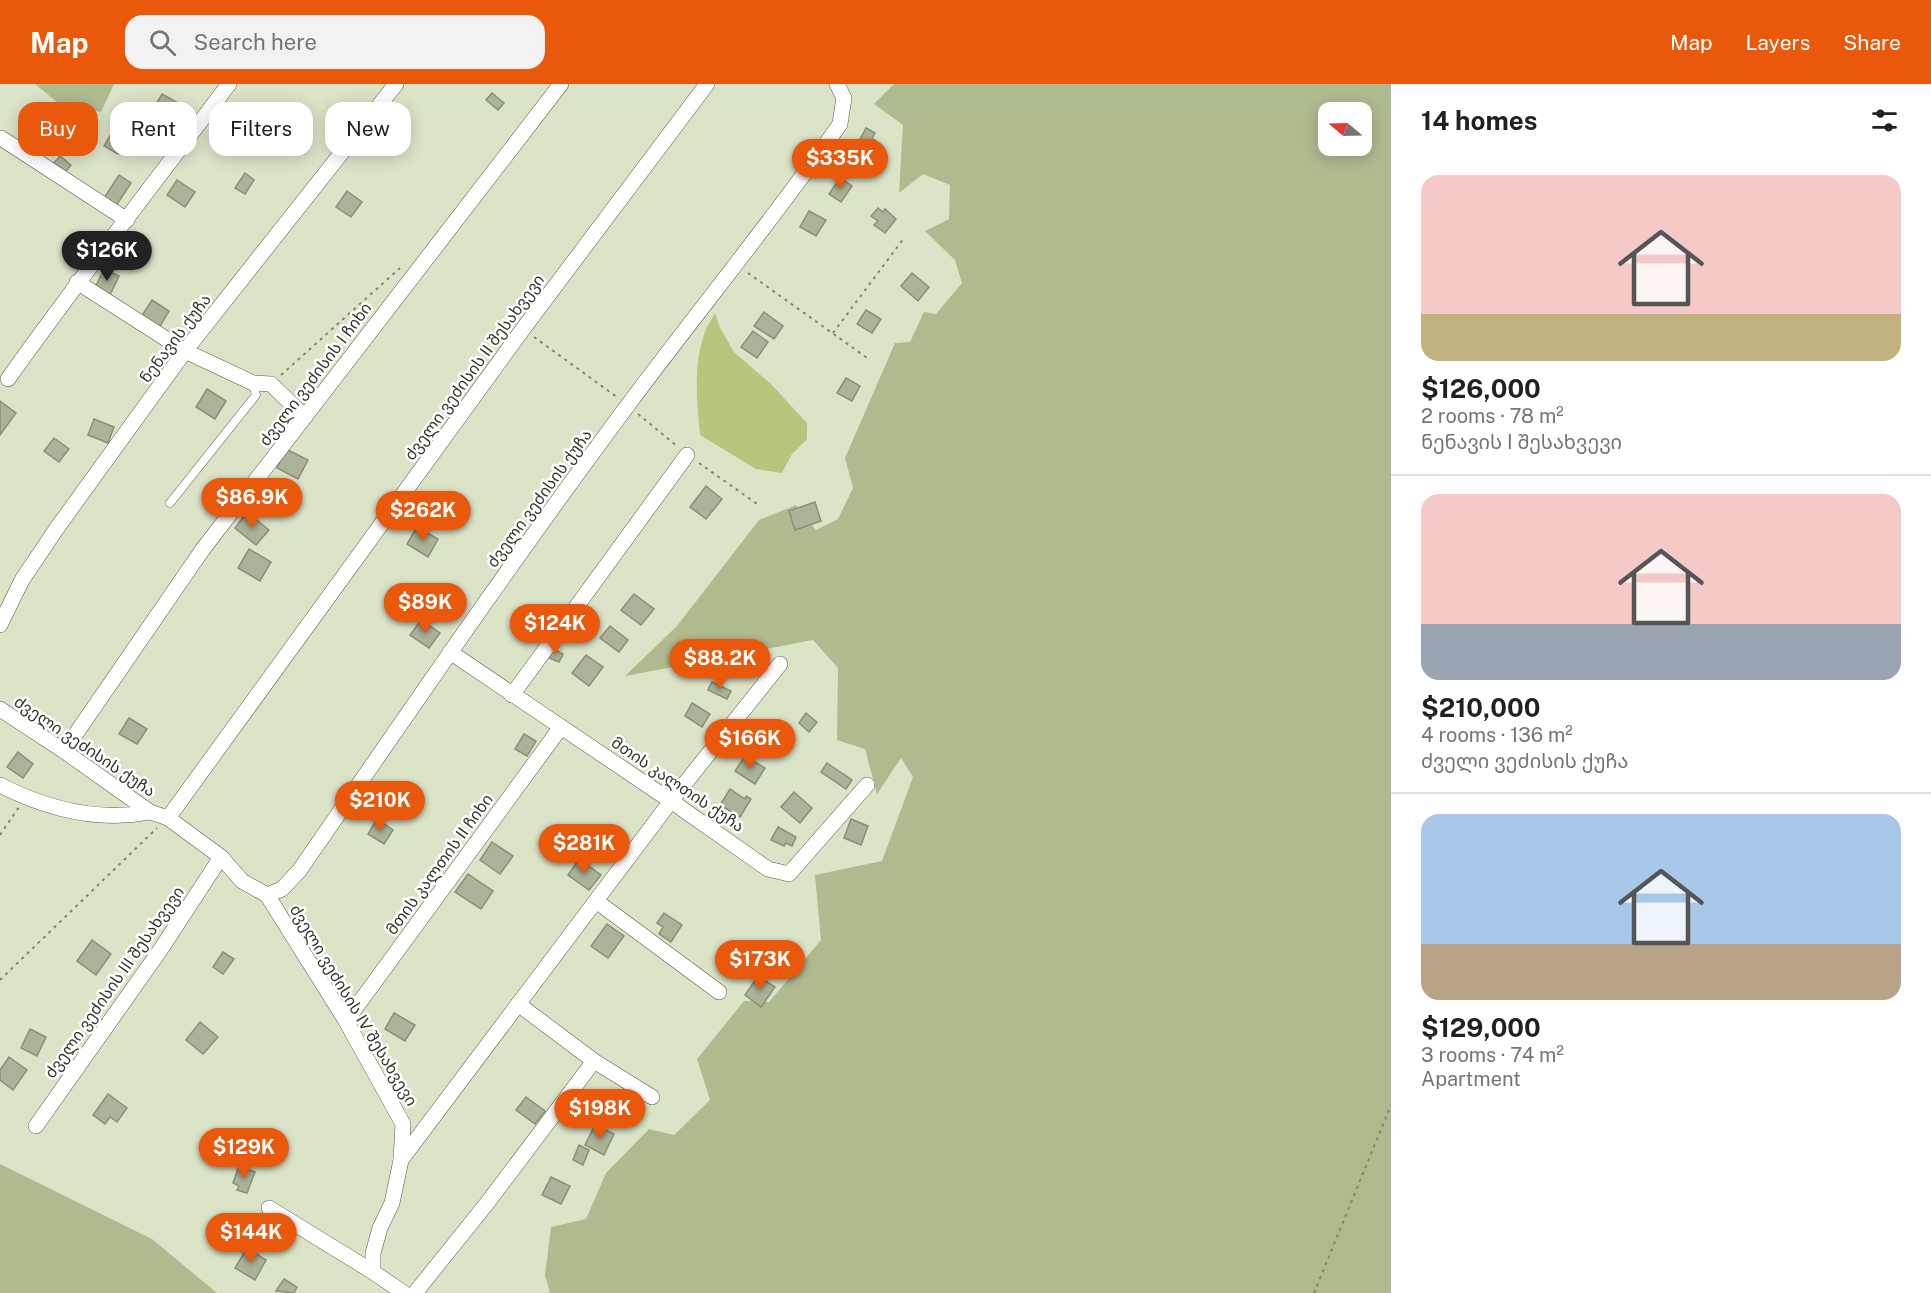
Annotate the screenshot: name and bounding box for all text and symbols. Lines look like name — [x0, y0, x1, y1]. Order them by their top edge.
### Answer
search box — [125, 15, 545, 69]
text: Map — [30, 26, 89, 59]
icon: search — [146, 26, 179, 59]
text: Search here — [194, 29, 317, 55]
text: Map — [1670, 30, 1713, 55]
text: Layers — [1746, 30, 1810, 55]
text: Share — [1843, 30, 1901, 55]
chip: Buy — [18, 102, 98, 156]
chip: Rent — [110, 102, 197, 156]
chip: Filters — [209, 102, 313, 156]
chip: New — [325, 102, 411, 156]
north arrow — [1318, 102, 1372, 156]
map controls — [1318, 102, 1372, 156]
icon: filters — [1868, 104, 1901, 137]
text: 14 homes — [1421, 105, 1537, 136]
pin: $335K — [798, 139, 882, 190]
text: $335K — [806, 146, 874, 170]
icon: home — [1607, 214, 1715, 322]
pin: $126K — [65, 231, 149, 282]
text: $126K — [76, 238, 138, 262]
street label: ძველი ვეძისის II შესახვევი — [401, 271, 549, 465]
street label: ნენავის ქუჩა — [136, 290, 215, 386]
street label: ძველი ვეძისის I ჩიხი — [255, 299, 376, 450]
text: $126,000 — [1421, 373, 1541, 404]
text: 2 rooms · 78 m² — [1421, 404, 1564, 428]
street label: ძველი ვეძისის ქუჩა — [483, 426, 597, 572]
text: ნენავის I შესახვევი — [1421, 430, 1622, 454]
pin: $86.9K — [203, 478, 301, 529]
text: $86.9K — [215, 485, 289, 509]
pin: $262K — [381, 491, 465, 542]
text: $262K — [390, 498, 456, 522]
icon: home — [1607, 533, 1715, 641]
pin: $89K — [389, 583, 461, 634]
text: $89K — [398, 590, 452, 614]
pin: $124K — [513, 604, 597, 655]
text: $124K — [524, 611, 586, 635]
pin: $88.2K — [671, 639, 769, 690]
text: $88.2K — [683, 646, 757, 670]
street label: ძველი ვეძისის ქუჩა — [10, 692, 159, 802]
text: $210,000 — [1421, 692, 1540, 723]
pin: $166K — [708, 719, 792, 770]
text: 4 rooms · 136 m² — [1421, 723, 1573, 747]
text: $166K — [719, 726, 781, 750]
street label: მთის კალთის ქუჩა — [607, 733, 748, 837]
text: ძველი ვეძისის ქუჩა — [1421, 749, 1628, 773]
pin: $210K — [338, 781, 422, 832]
text: $210K — [349, 788, 411, 812]
street label: მთის კალთის II ჩიხი — [382, 790, 498, 939]
pin: $281K — [542, 824, 626, 875]
text: $281K — [553, 831, 615, 855]
icon: home — [1607, 853, 1715, 961]
street label: ძველი ვეძისის III შესახვევი — [41, 883, 189, 1082]
street label: ძველი ვეძისის IV შესახვევი — [285, 901, 421, 1110]
pin: $173K — [718, 940, 802, 991]
text: $173K — [729, 947, 791, 971]
text: $129,000 — [1421, 1012, 1541, 1043]
text: 3 rooms · 74 m² — [1421, 1043, 1564, 1067]
text: Apartment — [1421, 1067, 1521, 1091]
pin: $198K — [558, 1089, 642, 1140]
text: $198K — [568, 1096, 632, 1120]
pin: $129K — [202, 1128, 286, 1179]
text: $129K — [213, 1135, 275, 1159]
pin: $144K — [209, 1213, 293, 1264]
text: $144K — [220, 1220, 282, 1244]

